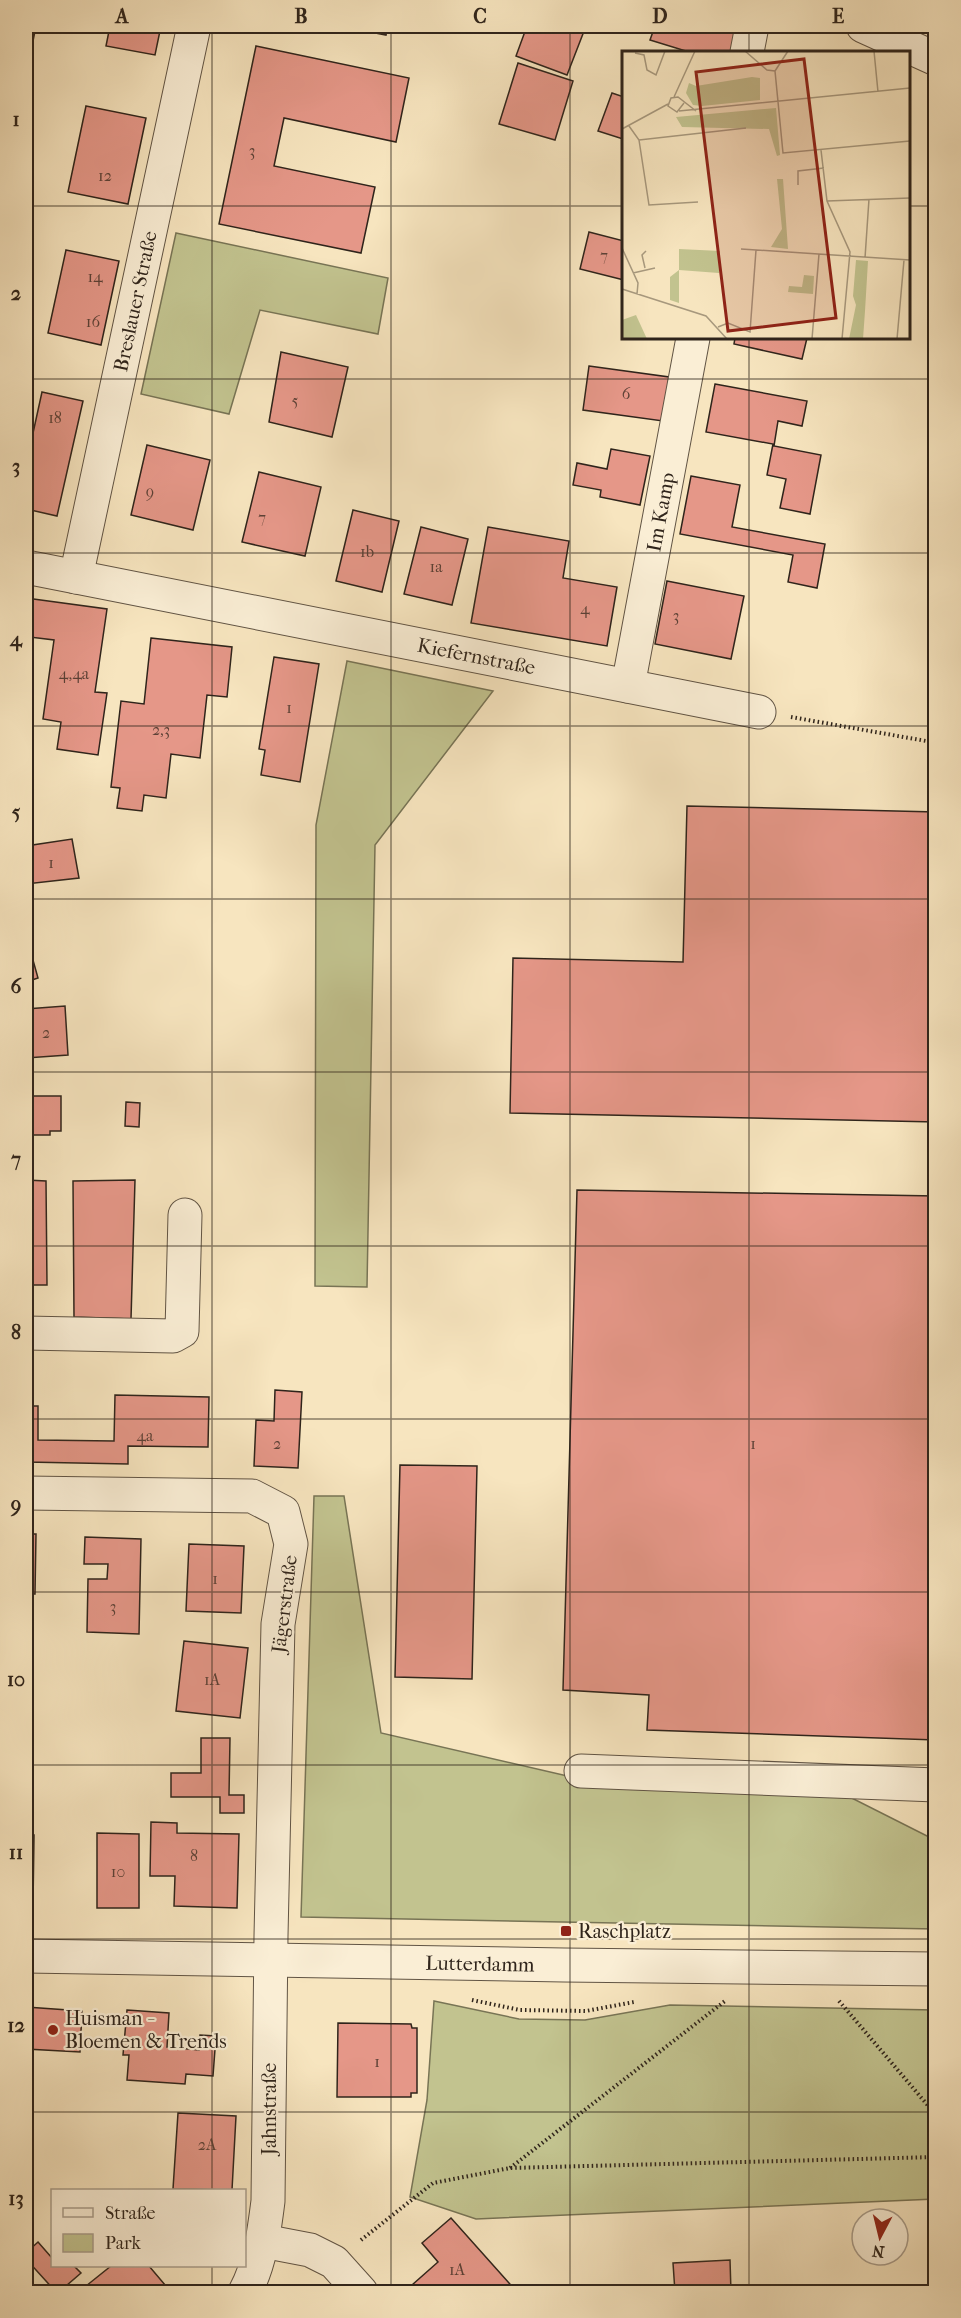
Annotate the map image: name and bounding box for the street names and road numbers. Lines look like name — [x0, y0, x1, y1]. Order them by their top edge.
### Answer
street label: Breslauer Straße — [109, 229, 162, 374]
street label: Im Kamp — [642, 470, 680, 554]
street label: Kiefernstraße — [415, 634, 537, 679]
street label: Jägerstraße — [267, 1554, 302, 1656]
street label: Lutterdamm — [425, 1952, 535, 1977]
street label: Jahnstraße — [258, 2063, 281, 2157]

